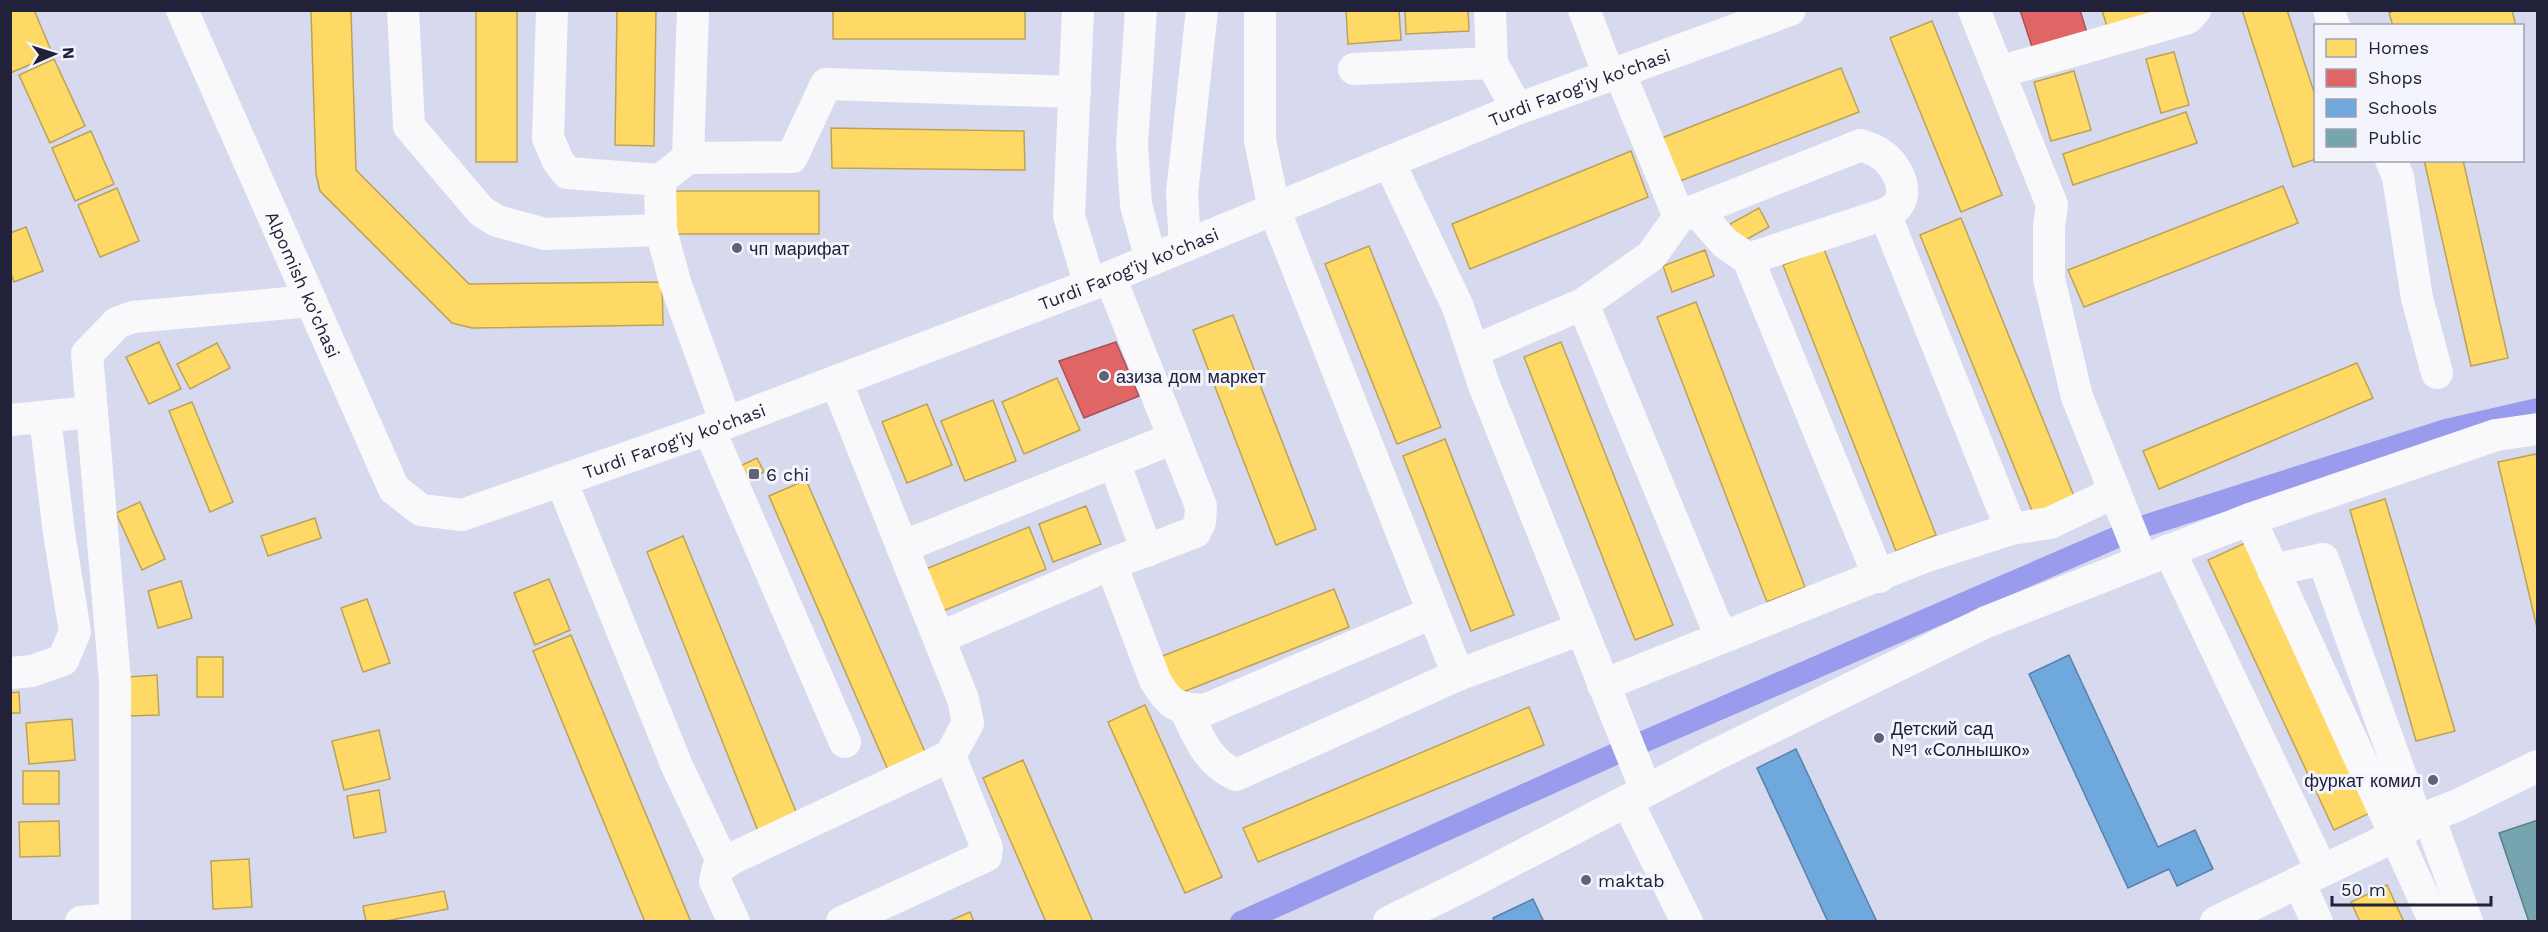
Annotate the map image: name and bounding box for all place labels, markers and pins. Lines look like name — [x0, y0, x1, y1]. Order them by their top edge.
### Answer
place label: чп марифат — [749, 238, 849, 259]
marker: чп марифат — [730, 241, 744, 255]
place label: азиза дом маркет — [1116, 366, 1266, 387]
marker: азиза дом маркет — [1097, 369, 1111, 383]
place label: 6 chi — [766, 464, 809, 485]
marker: 6 chi — [747, 467, 761, 481]
place label: Детский сад №1 «Солнышко» — [1891, 718, 2030, 760]
marker: Детский сад №1 «Солнышко» — [1872, 731, 1886, 745]
place label: фуркат комил — [2304, 770, 2421, 791]
marker: фуркат комил — [2426, 773, 2440, 787]
place label: maktab — [1598, 870, 1665, 891]
marker: maktab — [1579, 873, 1593, 887]

